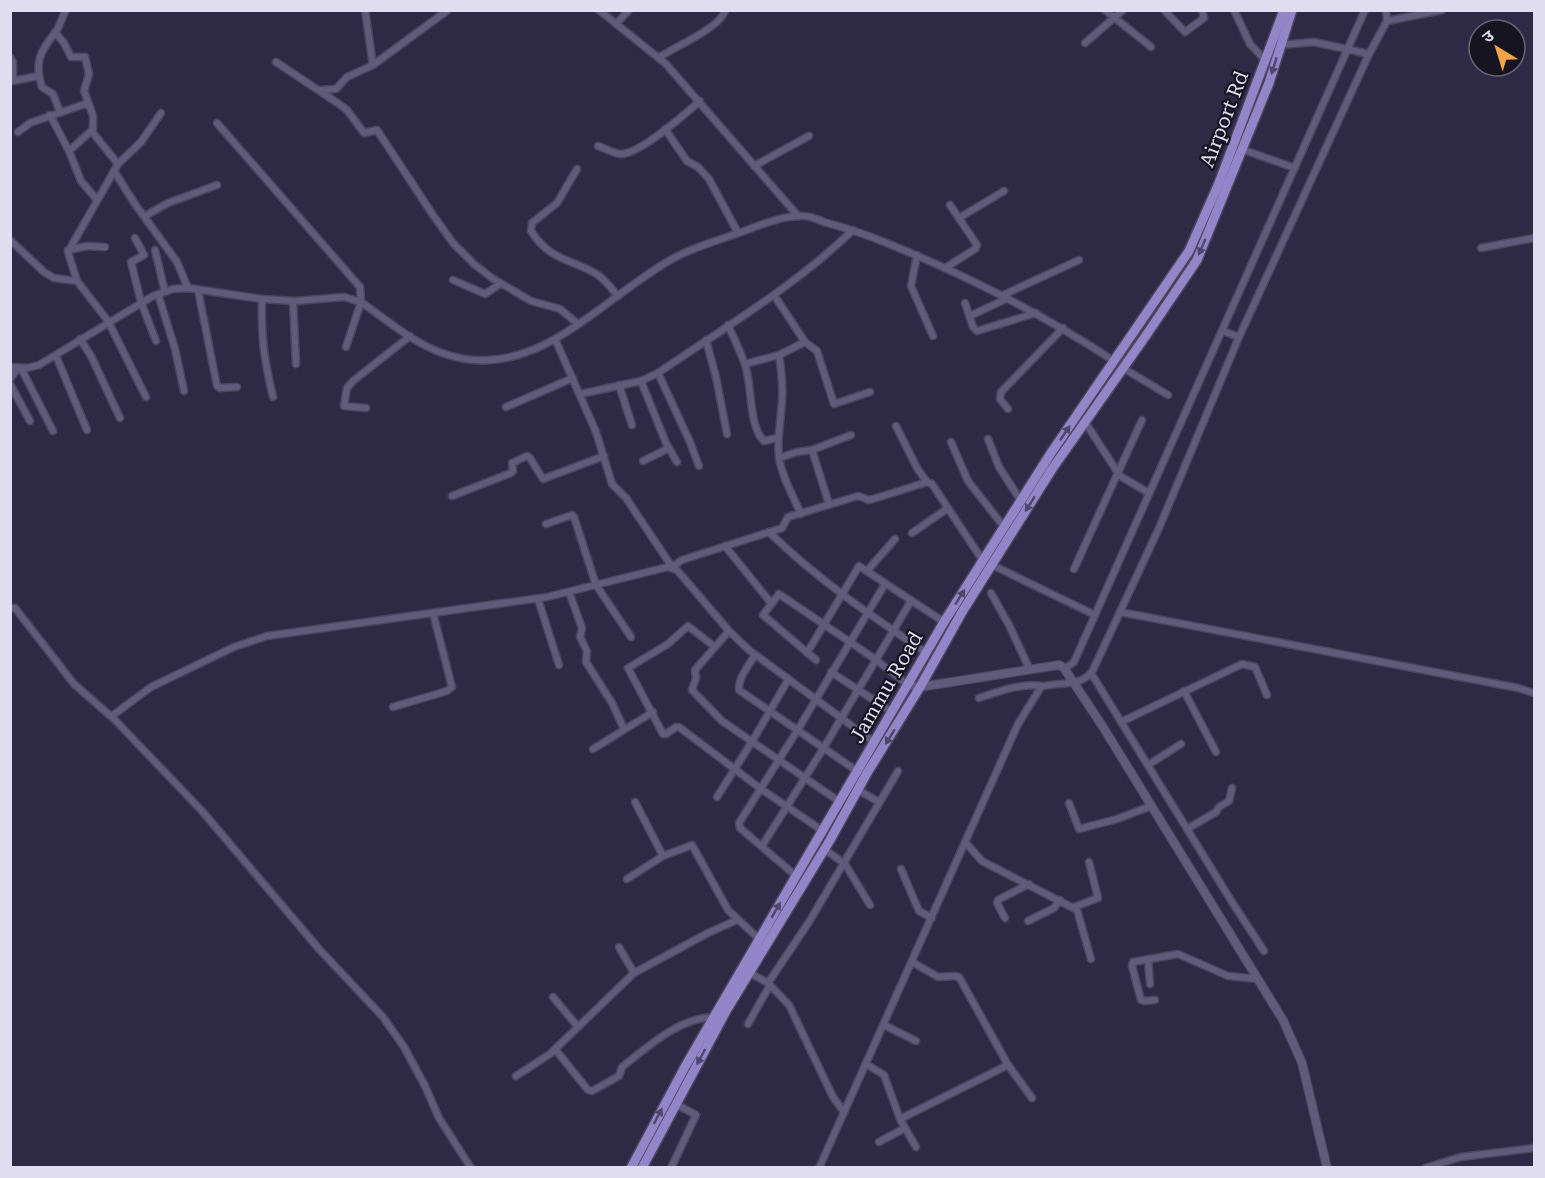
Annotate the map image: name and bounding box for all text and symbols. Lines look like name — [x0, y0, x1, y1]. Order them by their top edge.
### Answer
north arrow — [1467, 18, 1527, 78]
text: उ — [1479, 26, 1498, 47]
one-way arrow — [1269, 57, 1278, 75]
street label: Airport Rd — [1195, 67, 1253, 171]
one-way arrow — [1197, 239, 1207, 257]
one-way arrow — [1059, 425, 1071, 441]
one-way arrow — [1025, 495, 1036, 512]
one-way arrow — [954, 589, 965, 605]
street label: Jammu Road — [844, 627, 928, 747]
one-way arrow — [884, 729, 895, 745]
one-way arrow — [771, 901, 781, 918]
one-way arrow — [696, 1049, 706, 1066]
one-way arrow — [653, 1107, 663, 1124]

